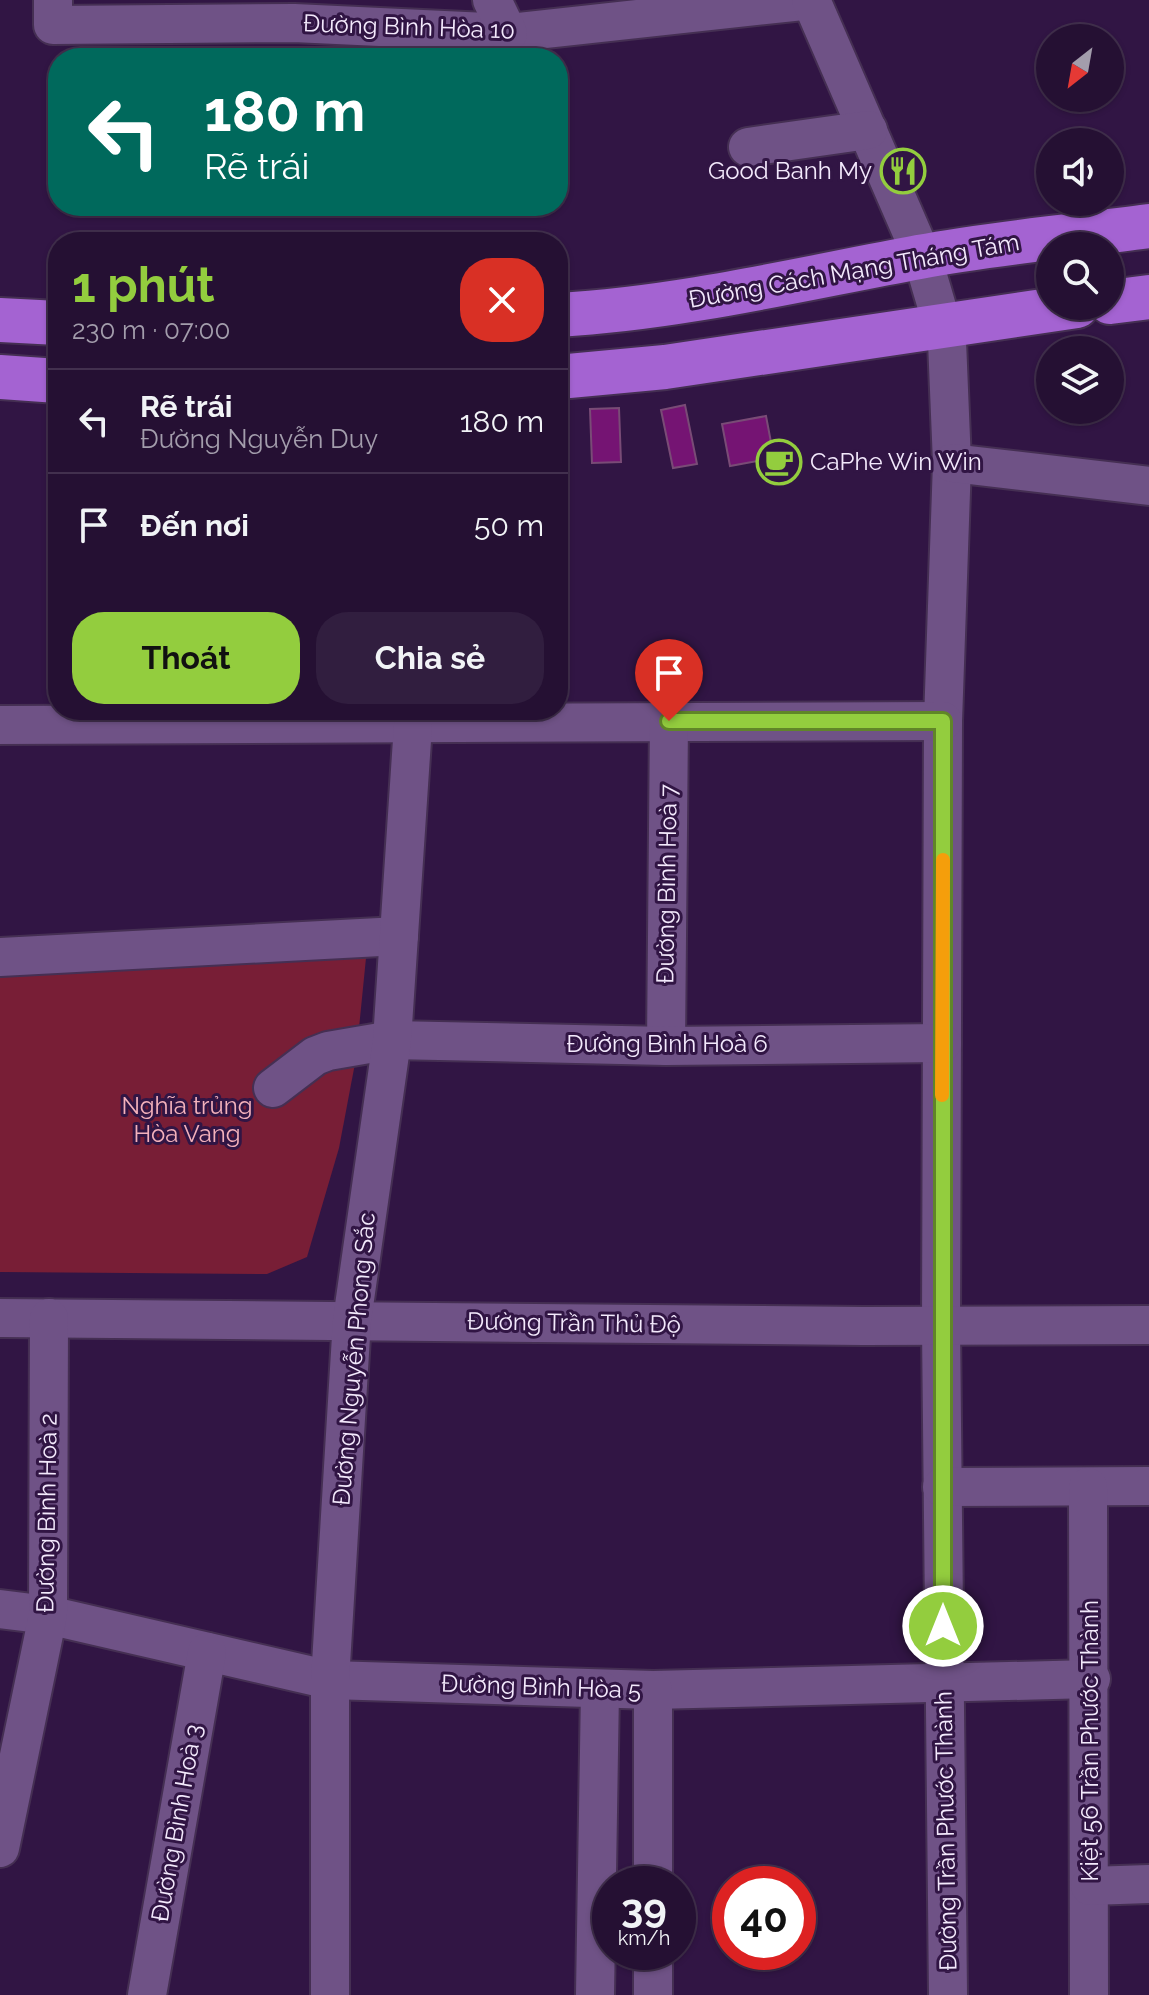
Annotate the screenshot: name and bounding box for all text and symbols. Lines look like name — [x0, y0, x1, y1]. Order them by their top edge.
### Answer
street label: Đường Bình Hòa 10 — [303, 8, 515, 45]
north arrow — [1036, 24, 1124, 112]
map controls — [1036, 24, 1124, 424]
text: 180 m — [204, 78, 365, 144]
icon: left — [72, 80, 176, 184]
button: sound — [1036, 128, 1124, 216]
text: Rẽ trái — [204, 145, 309, 187]
restaurant icon: Good Banh My — [879, 147, 927, 195]
place label: Good Banh My — [708, 156, 872, 185]
street label: Đường Cách Mạng Tháng Tám — [686, 227, 1021, 314]
button: search — [1036, 232, 1124, 320]
text: 1 phút — [72, 257, 215, 313]
button: close — [460, 258, 544, 342]
text: 230 m · 07:00 — [72, 315, 230, 345]
button: layers — [1036, 336, 1124, 424]
text: Rẽ trái — [140, 389, 233, 424]
icon: left — [72, 399, 116, 443]
text: 180 m — [460, 404, 544, 439]
text: Đường Nguyễn Duy — [140, 424, 378, 454]
cafe icon: CaPhe Win Win — [755, 438, 803, 486]
place label: CaPhe Win Win — [810, 447, 982, 476]
icon: arrive — [72, 503, 116, 547]
text: Đến nơi — [140, 508, 249, 543]
text: 50 m — [474, 508, 544, 543]
button: Thoát — [72, 612, 300, 704]
button: Chia sẻ — [316, 612, 544, 704]
pin — [635, 639, 703, 721]
icon: arrive — [647, 651, 691, 695]
street label: Đường Bình Hoà 7 — [650, 784, 683, 984]
street label: Đường Bình Hoà 6 — [566, 1029, 768, 1058]
park label: Nghĩa trủng Hòa Vang — [121, 1091, 253, 1148]
street label: Đường Nguyễn Phong Sắc — [326, 1211, 381, 1507]
street label: Đường Trần Thủ Độ — [467, 1306, 681, 1339]
street label: Đường Bình Hoà 2 — [30, 1413, 63, 1613]
position arrow — [901, 1584, 985, 1668]
street label: Kiệt 56 Trần Phước Thành — [1075, 1600, 1104, 1882]
street label: Đường Bình Hòa 5 — [440, 1669, 642, 1704]
street label: Đường Trần Phước Thành — [929, 1691, 962, 1971]
street label: Đường Bình Hoà 3 — [145, 1722, 208, 1924]
speed limit sign: 40 — [712, 1866, 816, 1970]
text: 39 — [621, 1884, 667, 1931]
text: km/h — [618, 1926, 670, 1950]

